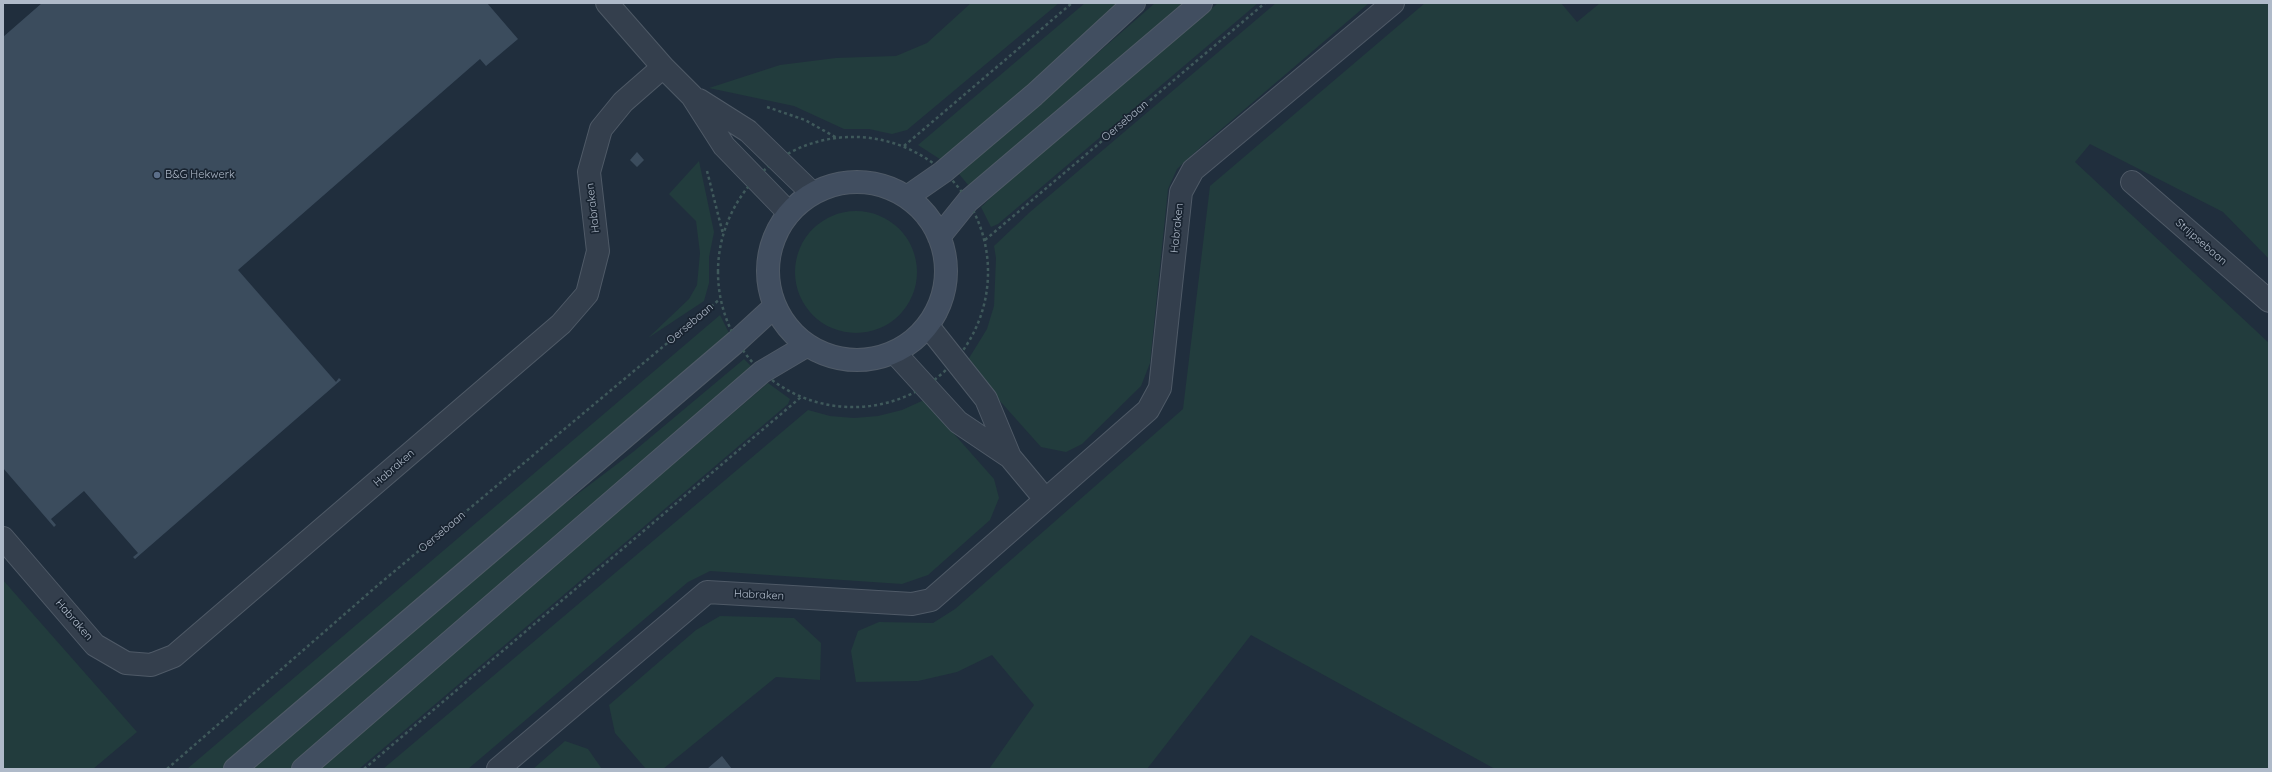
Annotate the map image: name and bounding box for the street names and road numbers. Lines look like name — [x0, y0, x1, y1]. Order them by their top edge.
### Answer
street label: Oersebaan — [1099, 98, 1151, 144]
street label: Habraken — [583, 182, 603, 234]
street label: Habraken — [1168, 202, 1186, 254]
street label: Strijpsebaan — [2173, 216, 2229, 268]
street label: Oersebaan — [664, 301, 716, 347]
street label: Habraken — [371, 447, 417, 489]
street label: Oersebaan — [416, 509, 468, 555]
street label: Habraken — [734, 587, 784, 603]
street label: Habraken — [53, 597, 95, 643]

